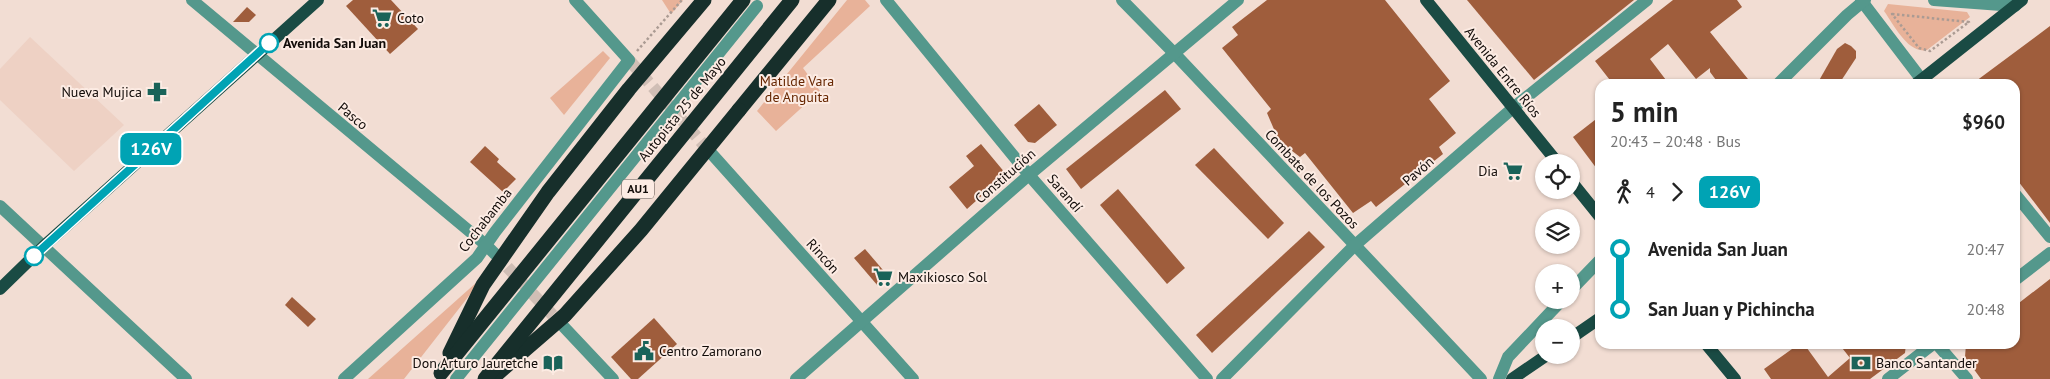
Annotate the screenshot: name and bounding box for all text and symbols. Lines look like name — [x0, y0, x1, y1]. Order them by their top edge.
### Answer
supermarket icon: Coto — [371, 7, 393, 29]
place label: Coto — [397, 9, 424, 27]
street label: Avenida Entre Ríos — [1461, 23, 1545, 121]
marker: Avenida San Juan — [259, 33, 279, 53]
place label: Avenida San Juan — [283, 34, 386, 52]
street label: Autopista 25 de Mayo — [634, 53, 730, 165]
park label: Matilde Vara de Anguita — [760, 72, 834, 106]
pharmacy icon: Nueva Mujica — [146, 81, 168, 103]
place label: Nueva Mujica — [61, 83, 142, 101]
text: 5 min — [1610, 93, 1678, 130]
street label: Pasco — [334, 98, 372, 134]
text: $960 — [1962, 110, 2005, 134]
street label: Combate de los Pozos — [1261, 125, 1363, 233]
text: 20:43 – 20:48 · Bus — [1610, 131, 1741, 151]
line badge: 126V — [116, 133, 186, 165]
text: 126V — [130, 137, 172, 160]
street label: Constitución — [971, 145, 1039, 207]
street label: Pavón — [1398, 152, 1438, 190]
map controls — [1535, 154, 1580, 364]
button: locate — [1535, 154, 1580, 199]
supermarket icon: Dia — [1502, 160, 1524, 182]
place label: Dia — [1478, 162, 1498, 180]
street label: Sarandí — [1043, 170, 1087, 216]
icon: walk — [1610, 178, 1638, 206]
icon: forward — [1663, 178, 1691, 206]
road number: AU1 — [622, 180, 654, 198]
text: 126V — [1709, 180, 1750, 203]
text: 4 — [1646, 182, 1655, 202]
street label: Cochabamba — [454, 184, 516, 256]
button: layers — [1535, 209, 1580, 254]
street label: Rincón — [803, 235, 843, 277]
text: Avenida San Juan — [1648, 237, 1788, 261]
text: 20:47 — [1967, 239, 2005, 259]
unlabelled marker — [24, 246, 44, 266]
button: + — [1535, 264, 1580, 309]
supermarket icon: Maxikiosco Sol — [872, 266, 894, 288]
place label: Maxikiosco Sol — [898, 268, 987, 286]
text: San Juan y Pichincha — [1648, 297, 1815, 321]
text: 20:48 — [1967, 299, 2005, 319]
button: − — [1535, 319, 1580, 364]
public building icon: Centro Zamorano — [633, 340, 655, 362]
place label: Centro Zamorano — [659, 342, 762, 360]
library icon: Don Arturo Jauretche — [542, 352, 564, 374]
bank icon: Banco Santander — [1850, 352, 1872, 374]
place label: Don Arturo Jauretche — [413, 354, 538, 372]
place label: Banco Santander — [1876, 354, 1977, 372]

